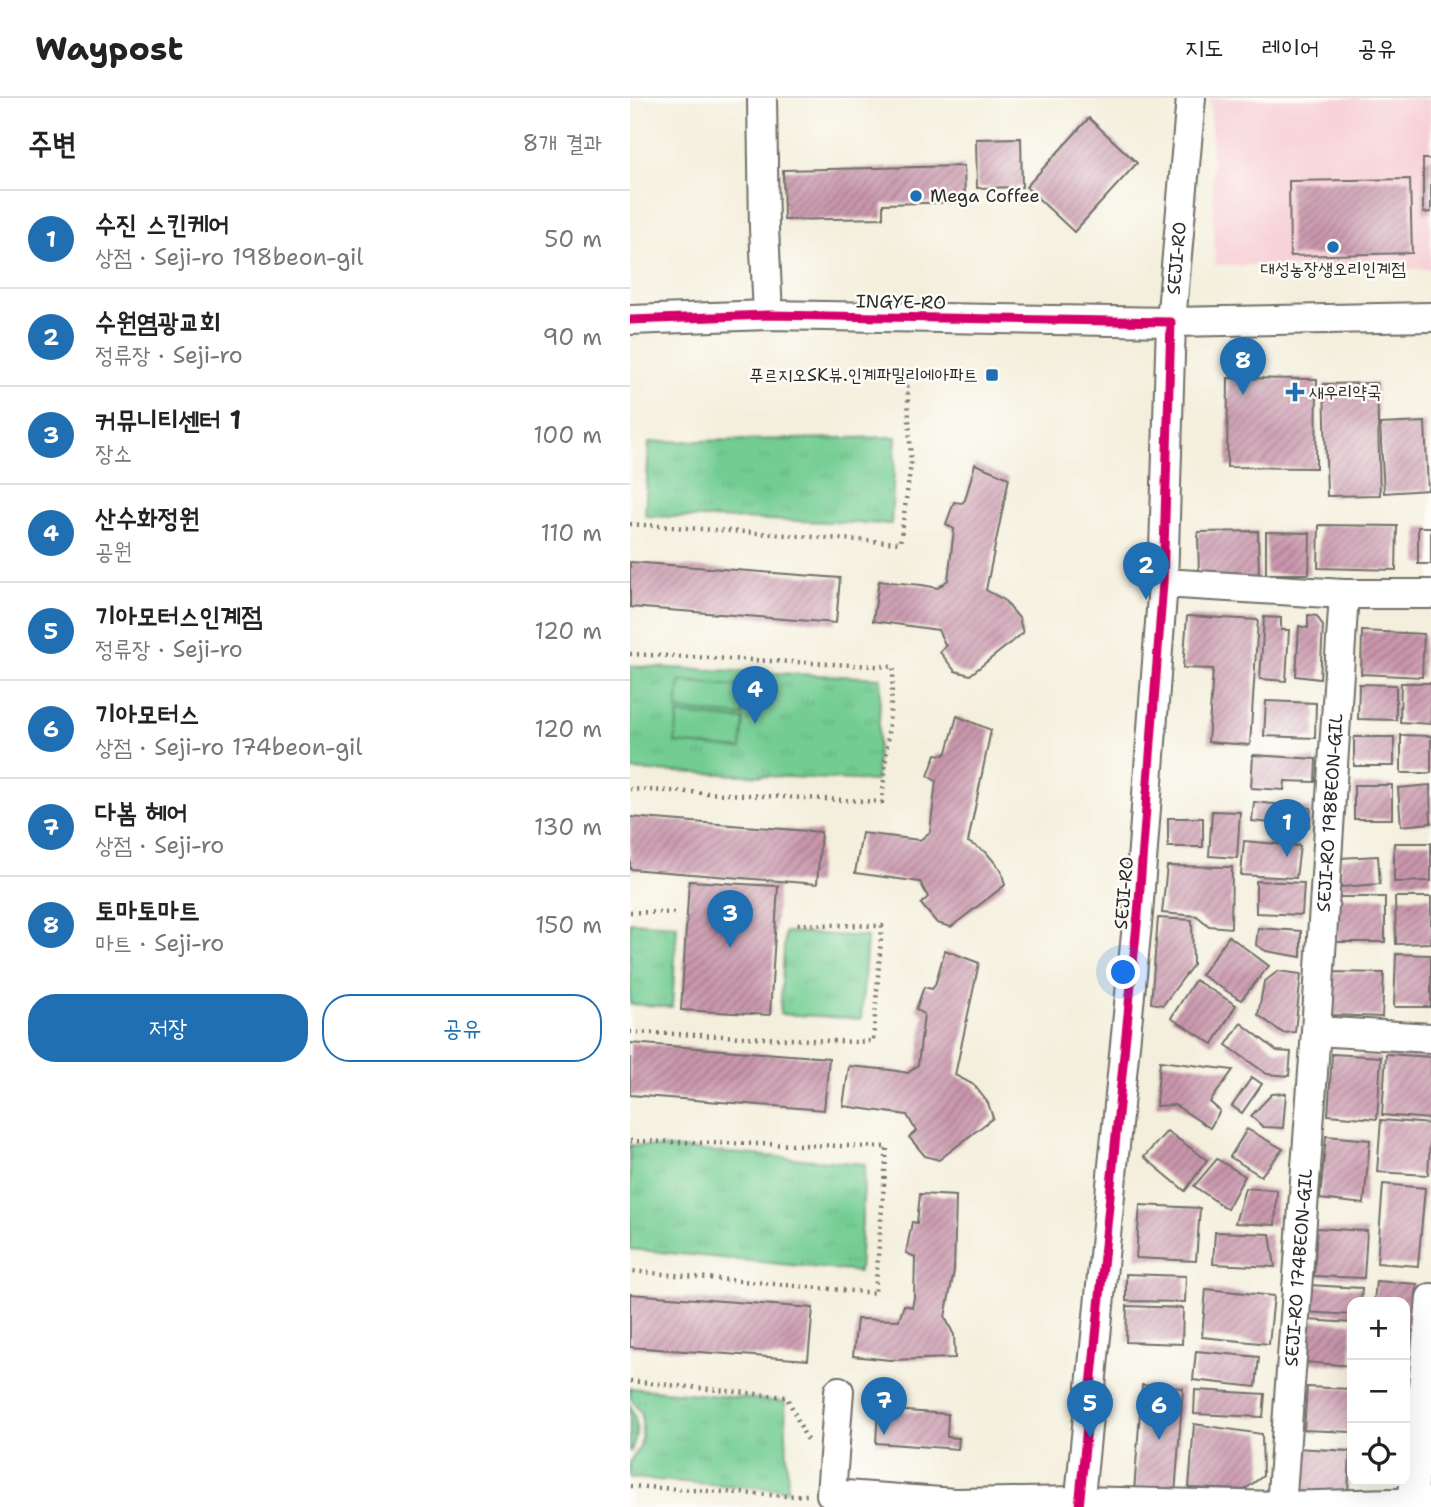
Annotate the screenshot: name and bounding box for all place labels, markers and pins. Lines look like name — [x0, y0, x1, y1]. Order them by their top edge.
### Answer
place label: Mega Coffee — [930, 184, 1040, 208]
marker: Mega Coffee — [908, 188, 924, 204]
marker: 대성농장생오리인계점 — [1325, 239, 1341, 255]
place label: 대성농장생오리인계점 — [1261, 257, 1406, 281]
pin: 8 — [1220, 337, 1266, 395]
place label: 푸르지오SK뷰.인계파밀리에아파트 — [749, 363, 978, 387]
marker: 푸르지오SK뷰.인계파밀리에아파트 — [984, 367, 1000, 383]
place label: 새우리약국 — [1309, 380, 1381, 404]
marker: 새우리약국 — [1287, 384, 1303, 400]
pin: 2 — [1123, 542, 1169, 600]
pin: 4 — [732, 666, 778, 724]
pin: 1 — [1264, 799, 1310, 857]
pin: 3 — [707, 890, 753, 948]
pin: 7 — [861, 1377, 907, 1435]
pin: 5 — [1067, 1380, 1113, 1438]
pin: 6 — [1136, 1382, 1182, 1440]

